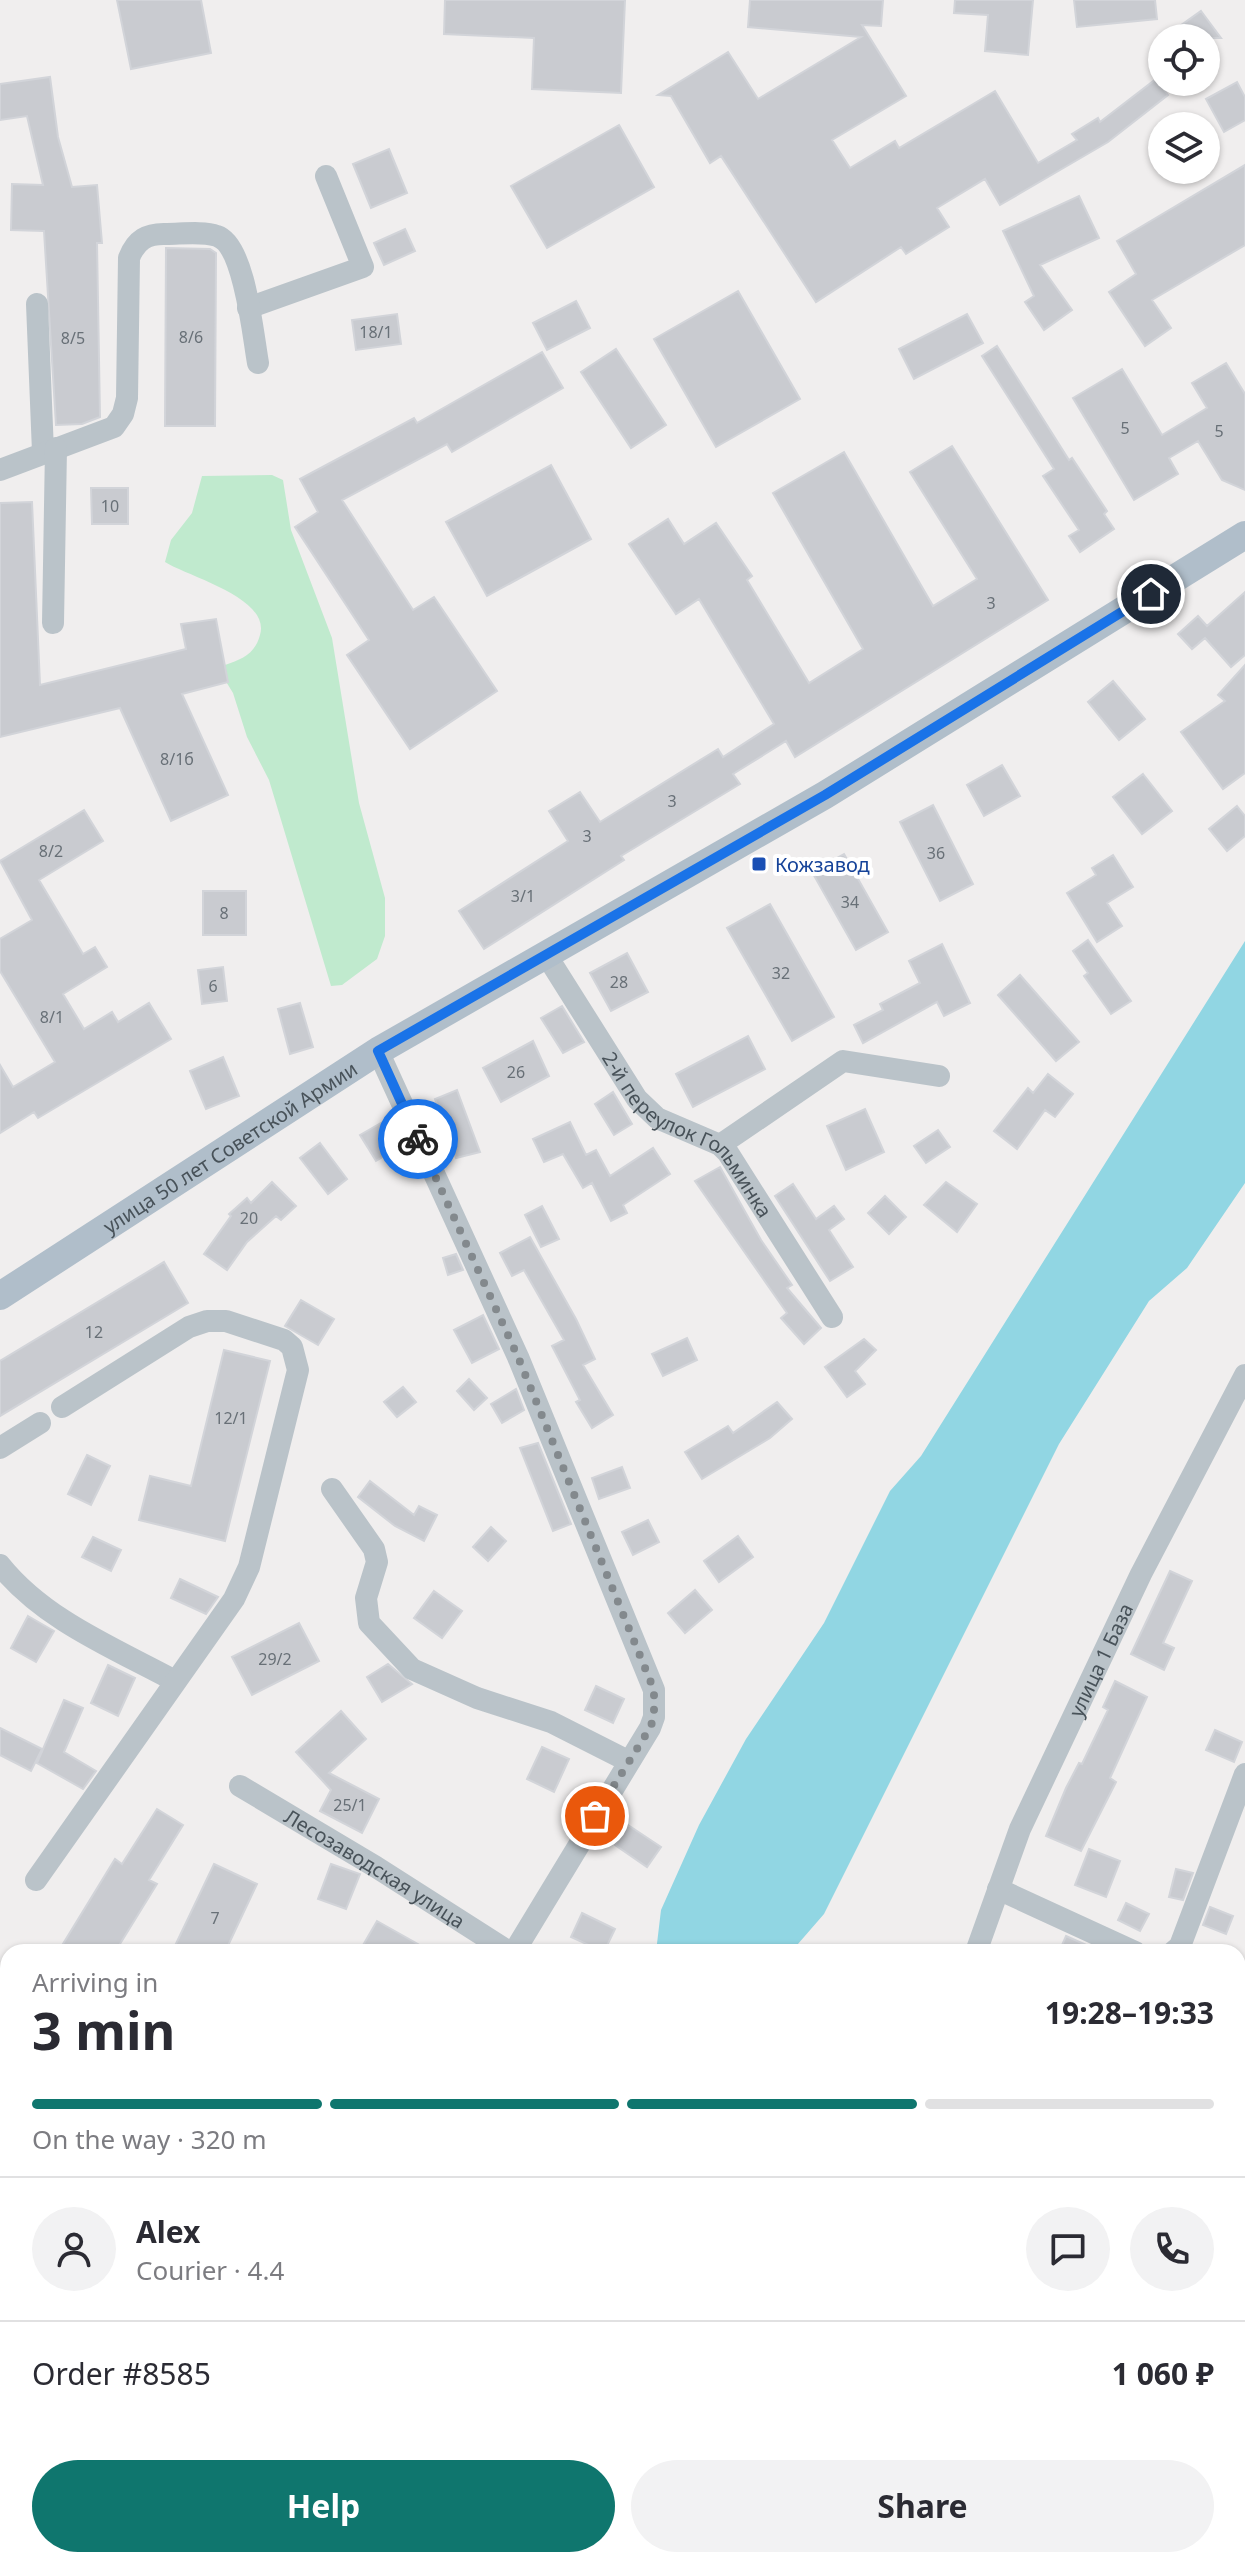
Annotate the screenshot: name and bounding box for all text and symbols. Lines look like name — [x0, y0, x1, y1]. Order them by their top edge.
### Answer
map controls — [1148, 24, 1220, 184]
button: locate — [1148, 24, 1220, 96]
button: layers — [1148, 112, 1220, 184]
house number: 18/1 — [359, 321, 393, 343]
house number: 8/6 — [179, 326, 203, 348]
house number: 8/5 — [61, 327, 85, 349]
house number: 5 — [1120, 417, 1130, 439]
house number: 5 — [1214, 420, 1224, 442]
house number: 10 — [101, 495, 119, 517]
pin — [1117, 560, 1185, 628]
icon: home — [1129, 572, 1173, 616]
house number: 3 — [986, 592, 996, 614]
house number: 8/1б — [160, 748, 194, 770]
house number: 3 — [667, 790, 677, 812]
house number: 3 — [582, 825, 592, 847]
house number: 8/2 — [39, 840, 63, 862]
house number: 36 — [927, 842, 945, 864]
place label: Кожзавод — [775, 851, 870, 878]
marker: Кожзавод — [750, 855, 768, 873]
house number: 3/1 — [511, 885, 535, 907]
house number: 34 — [841, 891, 859, 913]
house number: 8 — [219, 902, 229, 924]
house number: 32 — [772, 962, 790, 984]
house number: 28 — [610, 971, 628, 993]
house number: 6 — [208, 975, 218, 997]
house number: 8/1 — [40, 1006, 64, 1028]
street label: 2-й переулок Гольминка — [597, 1046, 779, 1222]
street label: улица 50 лет Советской Армии — [98, 1055, 362, 1239]
house number: 26 — [507, 1061, 525, 1083]
courier — [378, 1099, 458, 1179]
icon: bike — [396, 1117, 440, 1161]
house number: 20 — [240, 1207, 258, 1229]
house number: 12 — [85, 1321, 103, 1343]
house number: 12/1 — [214, 1407, 248, 1429]
street label: улица 1 База — [1062, 1598, 1139, 1721]
house number: 29/2 — [258, 1648, 292, 1670]
pin — [561, 1782, 629, 1850]
house number: 25/1 — [333, 1794, 367, 1816]
icon: bag — [573, 1794, 617, 1838]
street label: Лесозаводская улица — [280, 1802, 470, 1934]
house number: 7 — [210, 1907, 220, 1929]
text: Arriving in — [32, 1964, 158, 2000]
text: 19:28–19:33 — [1045, 1992, 1214, 2033]
text: 3 min — [32, 1994, 175, 2065]
text: On the way · 320 m — [32, 2121, 266, 2157]
button: person — [32, 2207, 116, 2291]
button: chat — [1026, 2207, 1110, 2291]
button: phone — [1130, 2207, 1214, 2291]
text: Alex — [136, 2211, 200, 2252]
text: Courier · 4.4 — [136, 2252, 284, 2288]
text: Order #8585 — [32, 2353, 211, 2394]
text: 1 060 ₽ — [1112, 2353, 1214, 2394]
button: Help — [32, 2460, 615, 2552]
button: Share — [631, 2460, 1214, 2552]

